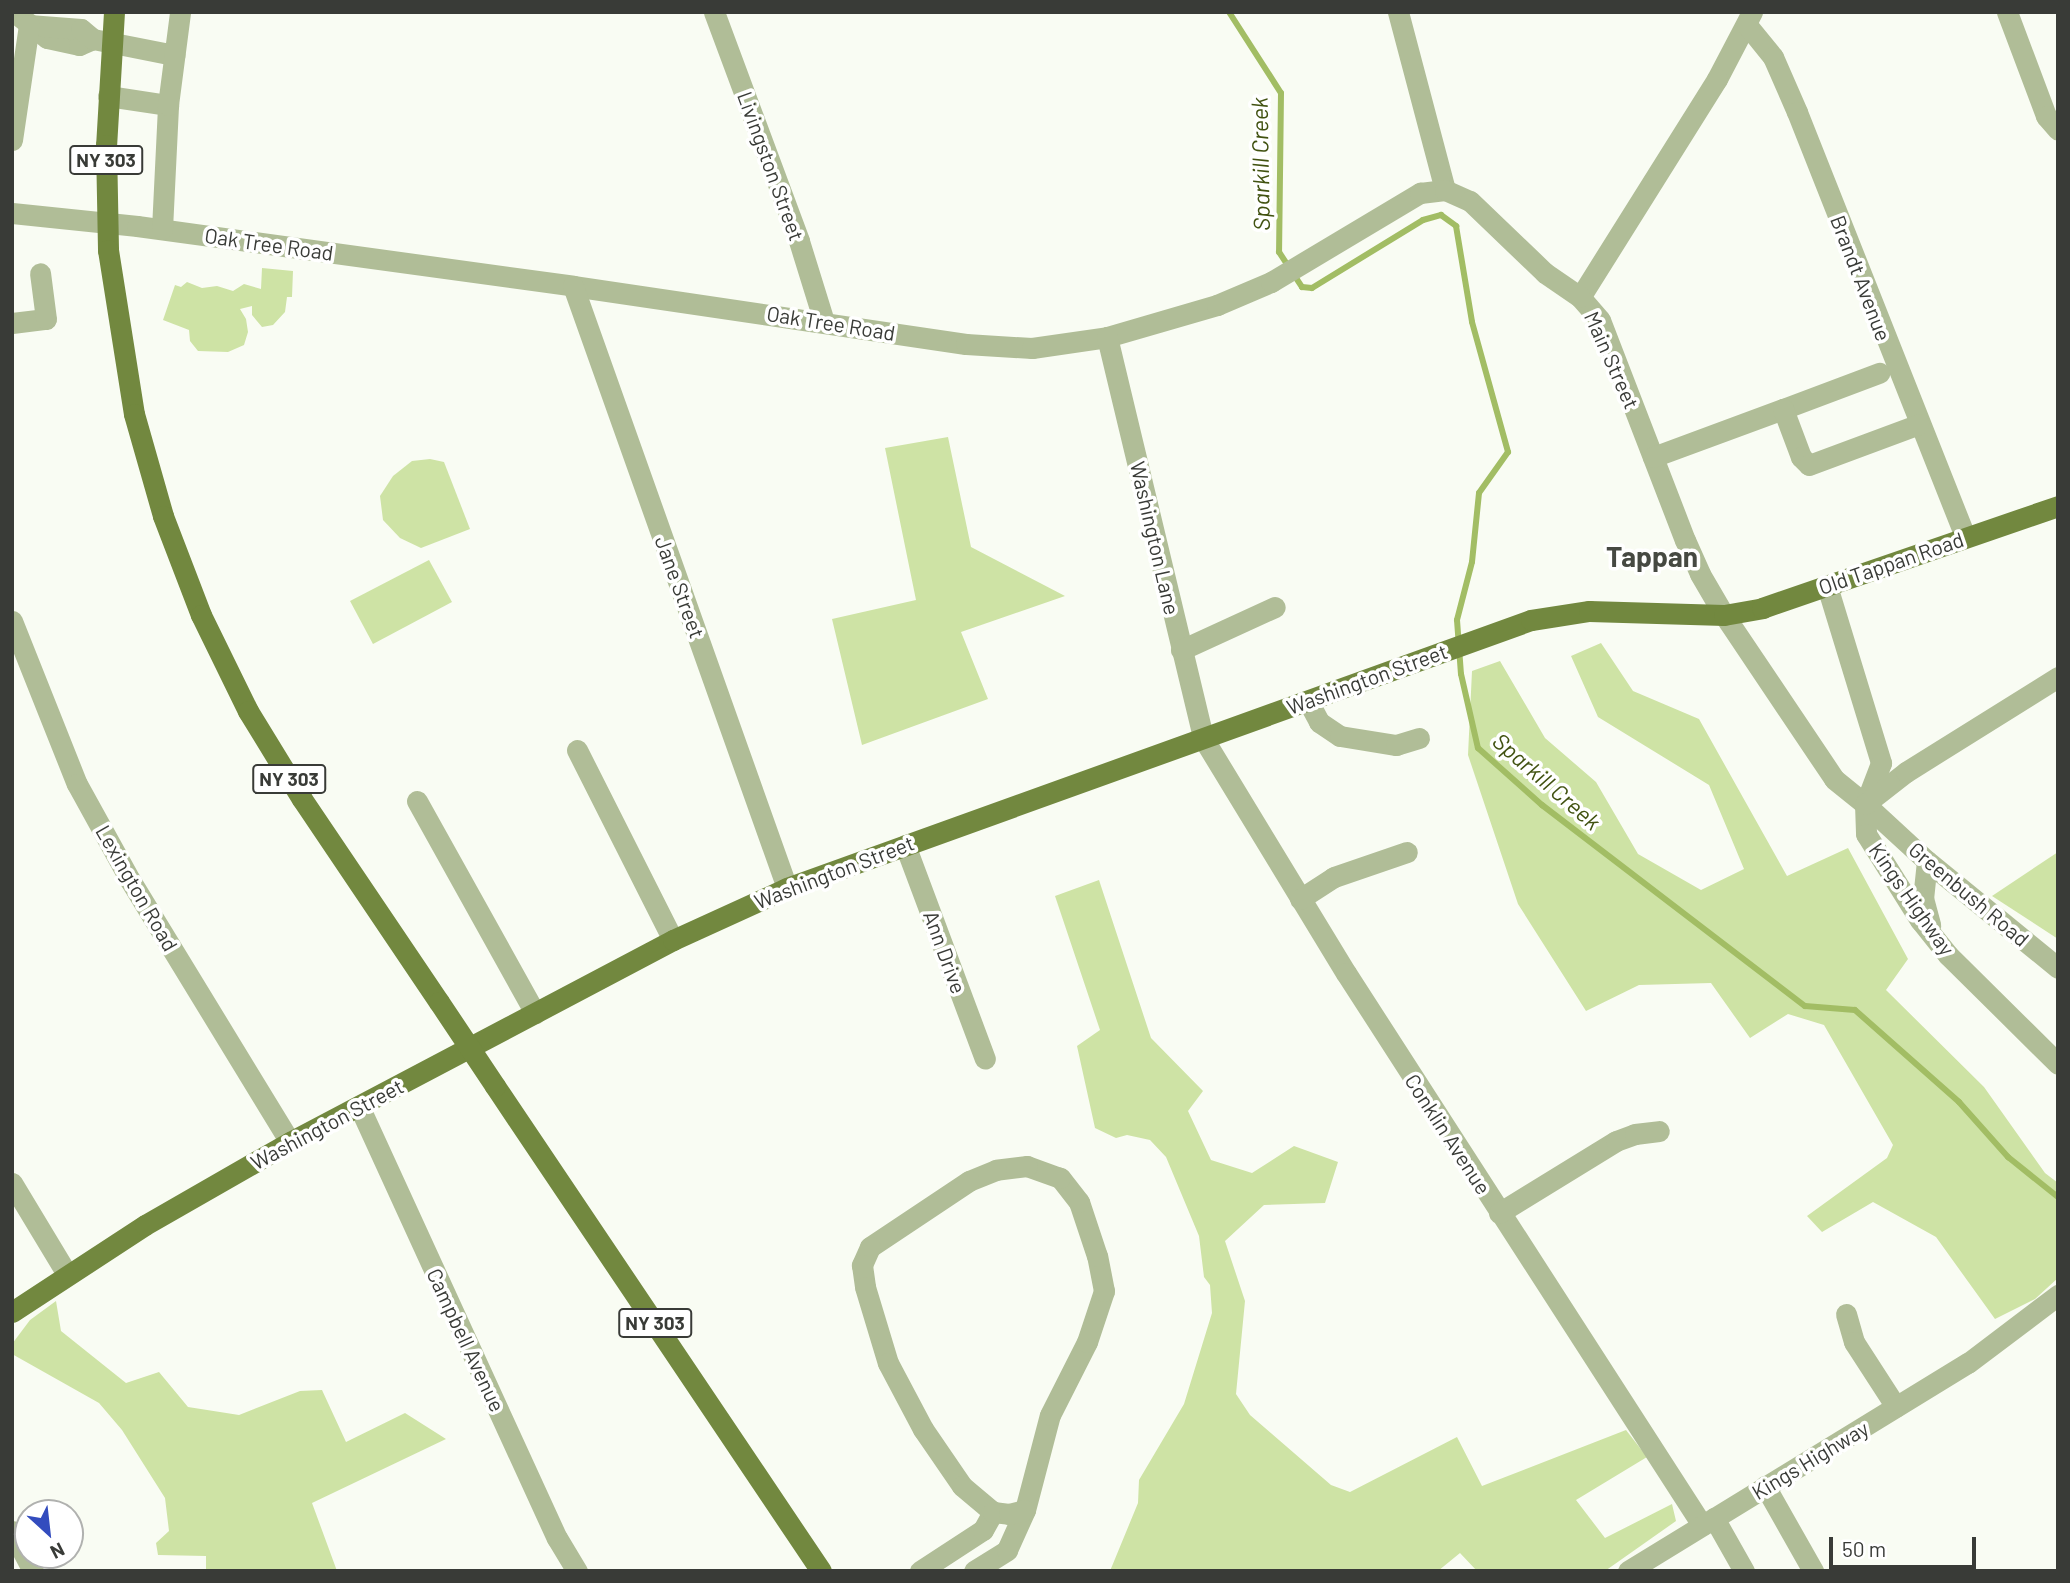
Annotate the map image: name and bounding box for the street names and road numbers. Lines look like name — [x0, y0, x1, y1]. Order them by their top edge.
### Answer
street label: Livingston Street — [732, 88, 810, 244]
road number: NY 303 — [68, 144, 144, 176]
street label: Brandt Avenue — [1825, 212, 1897, 344]
street label: Oak Tree Road — [203, 222, 335, 266]
street label: Oak Tree Road — [765, 300, 897, 346]
street label: Main Street — [1579, 307, 1645, 413]
street label: Washington Lane — [1125, 459, 1185, 617]
street label: Old Tappan Road — [1815, 526, 1967, 600]
street label: Jane Street — [650, 533, 710, 641]
street label: Washington Street — [1283, 638, 1451, 720]
road number: NY 303 — [250, 764, 328, 794]
street label: Lexington Road — [91, 820, 183, 956]
street label: Washington Street — [751, 830, 917, 914]
street label: Greenbush Road — [1904, 837, 2034, 951]
street label: Kings Highway — [1864, 838, 1960, 960]
street label: Ann Drive — [918, 907, 972, 997]
street label: Conklin Avenue — [1400, 1069, 1496, 1199]
street label: Washington Street — [246, 1073, 408, 1175]
street label: Campbell Avenue — [422, 1264, 510, 1416]
road number: NY 303 — [616, 1308, 694, 1338]
street label: Kings Highway — [1747, 1415, 1873, 1505]

